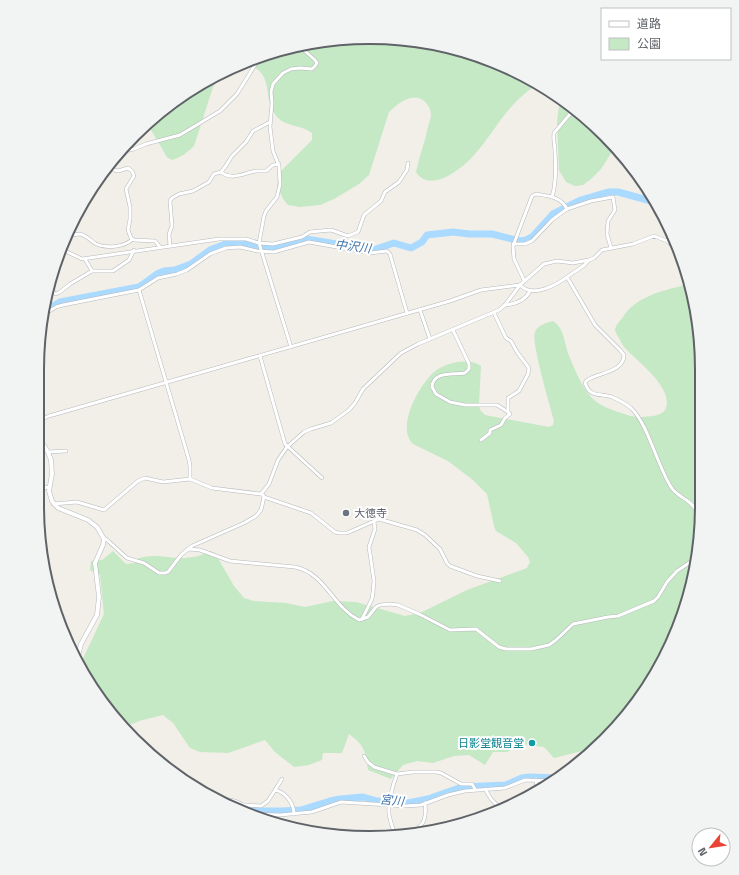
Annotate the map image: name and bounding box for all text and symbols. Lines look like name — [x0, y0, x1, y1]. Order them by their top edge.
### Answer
legend — [601, 8, 731, 60]
text: 道路 — [637, 14, 661, 33]
text: 公園 — [637, 34, 661, 53]
water label: 中沢川 — [334, 234, 374, 258]
place label: 大徳寺 — [354, 505, 387, 521]
marker: 大徳寺 — [341, 508, 351, 518]
place label: 日影堂観音堂 — [458, 735, 524, 751]
marker: 日影堂観音堂 — [527, 738, 537, 748]
water label: 宮川 — [379, 789, 407, 811]
north arrow — [691, 827, 731, 867]
text: N — [694, 845, 711, 859]

